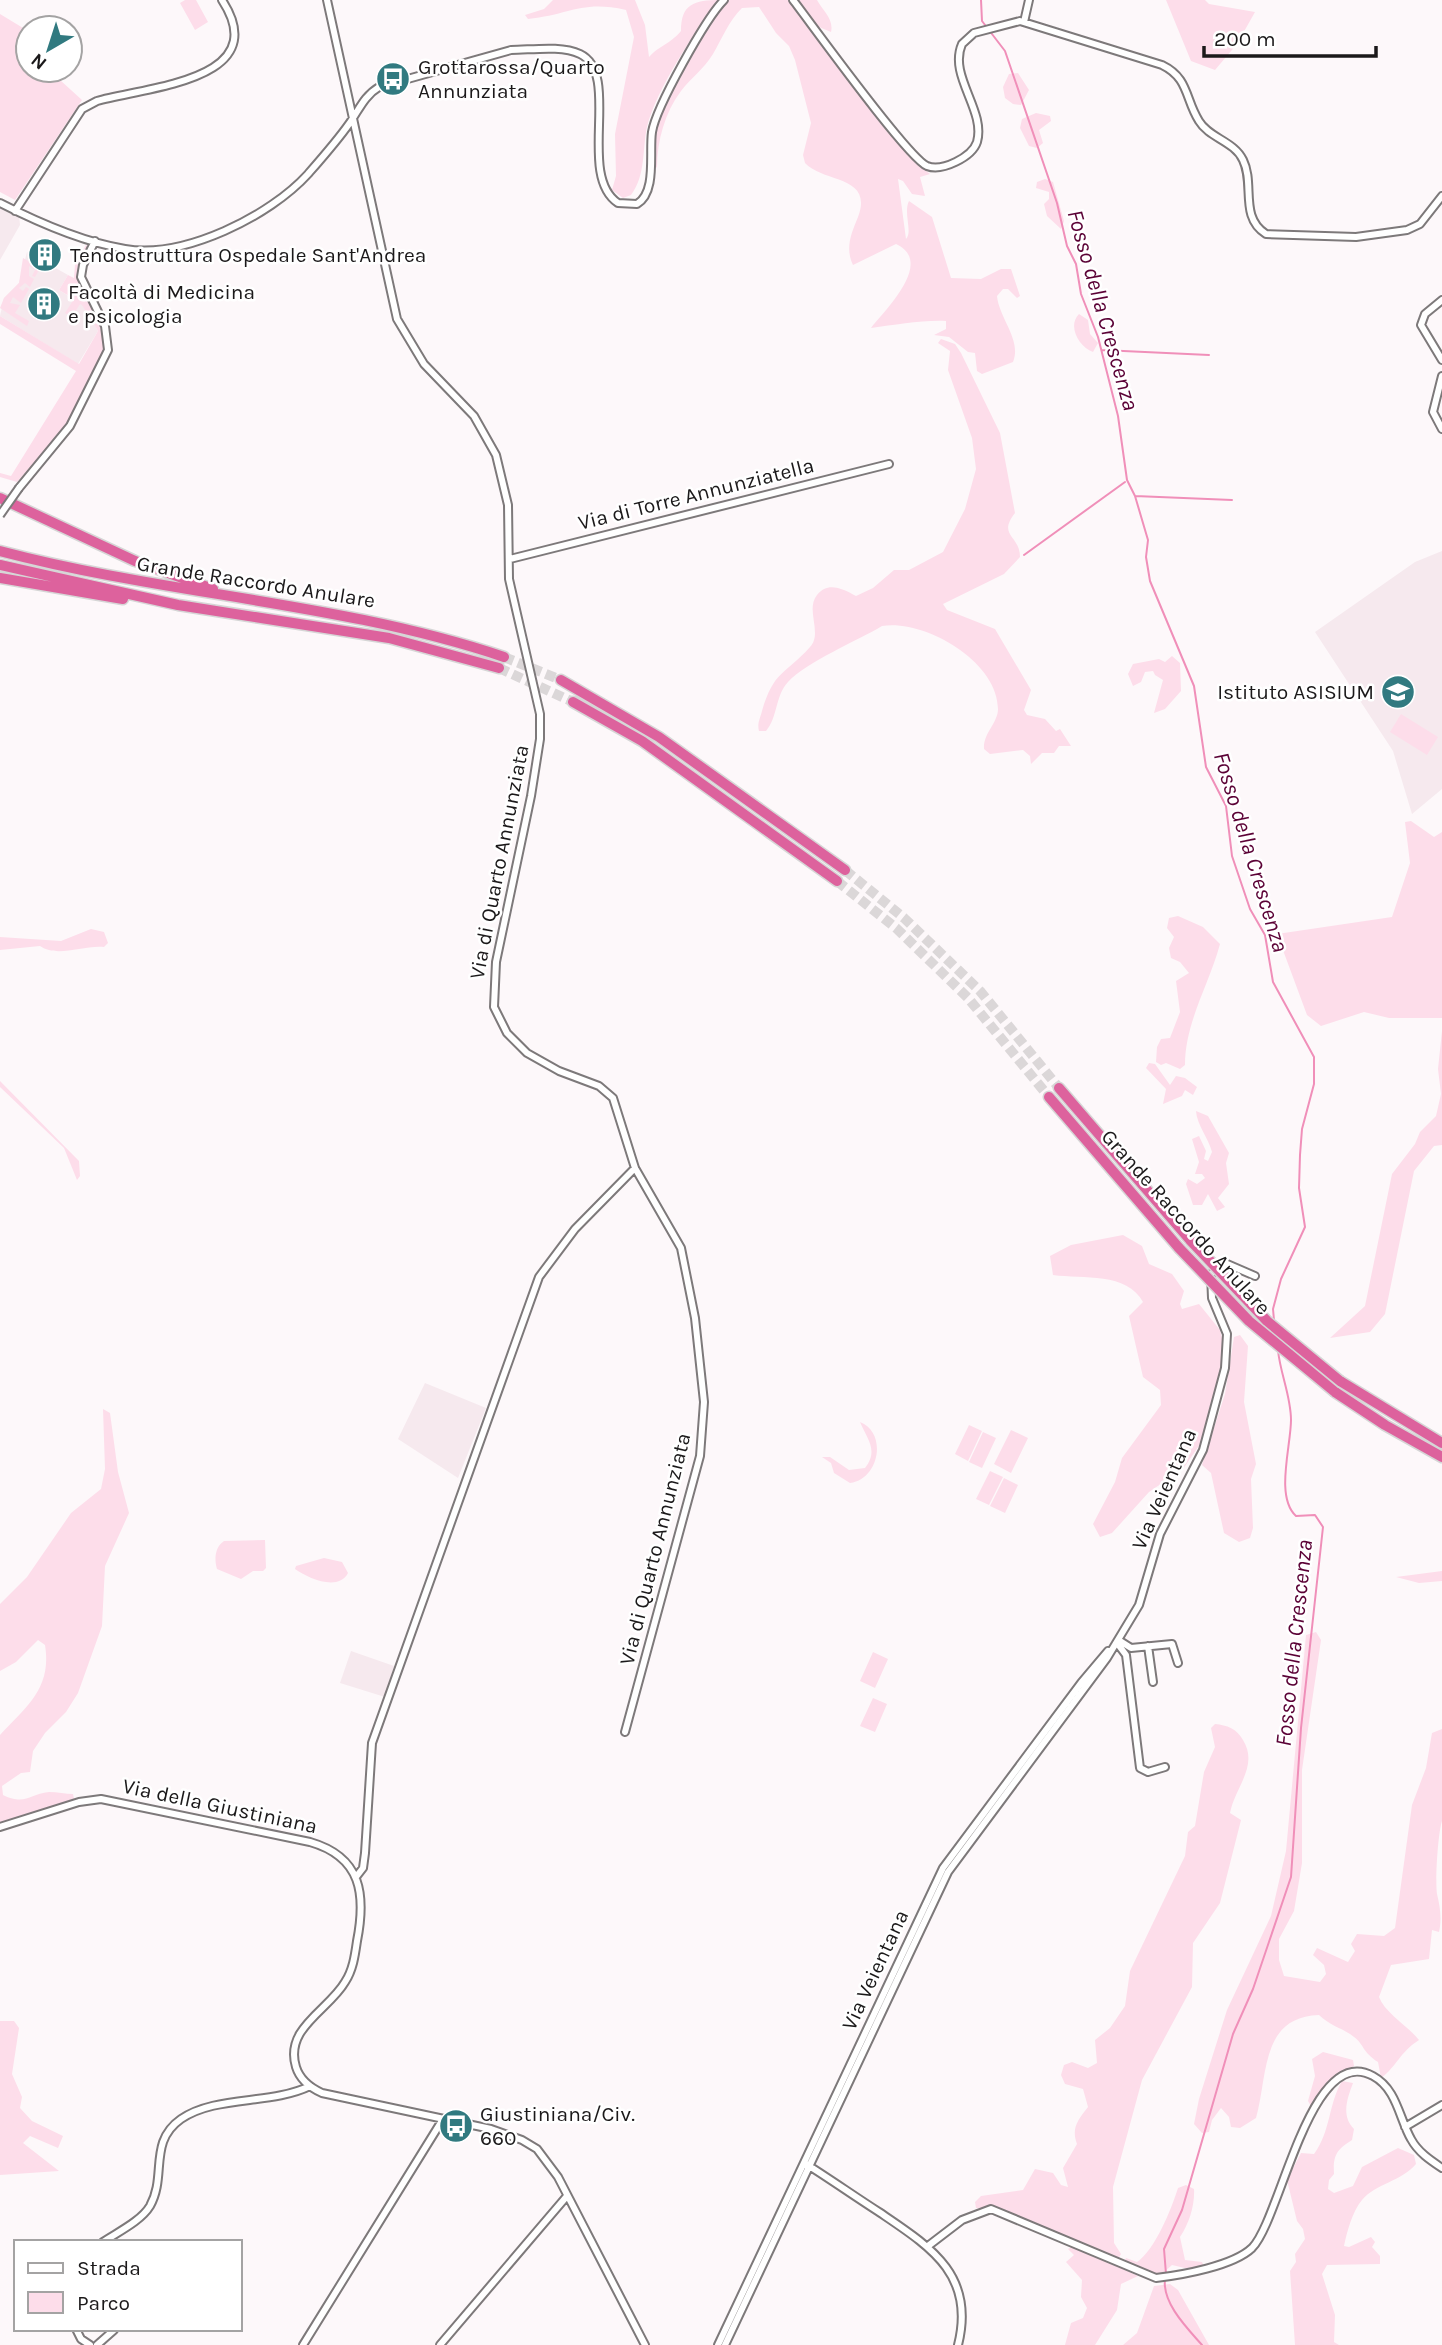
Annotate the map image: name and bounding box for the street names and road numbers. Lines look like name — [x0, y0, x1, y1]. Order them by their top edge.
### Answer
street label: Via di Torre Annunziatella — [576, 453, 816, 535]
street label: Grande Raccordo Anulare — [135, 551, 377, 613]
street label: Via di Quarto Annunziata — [464, 743, 534, 981]
street label: Grande Raccordo Anulare — [1096, 1124, 1276, 1320]
street label: Via Veientana — [1127, 1425, 1201, 1553]
street label: Via di Quarto Annunziata — [615, 1431, 695, 1667]
street label: Via della Giustiniana — [120, 1774, 320, 1838]
street label: Via Veientana — [837, 1906, 913, 2034]

